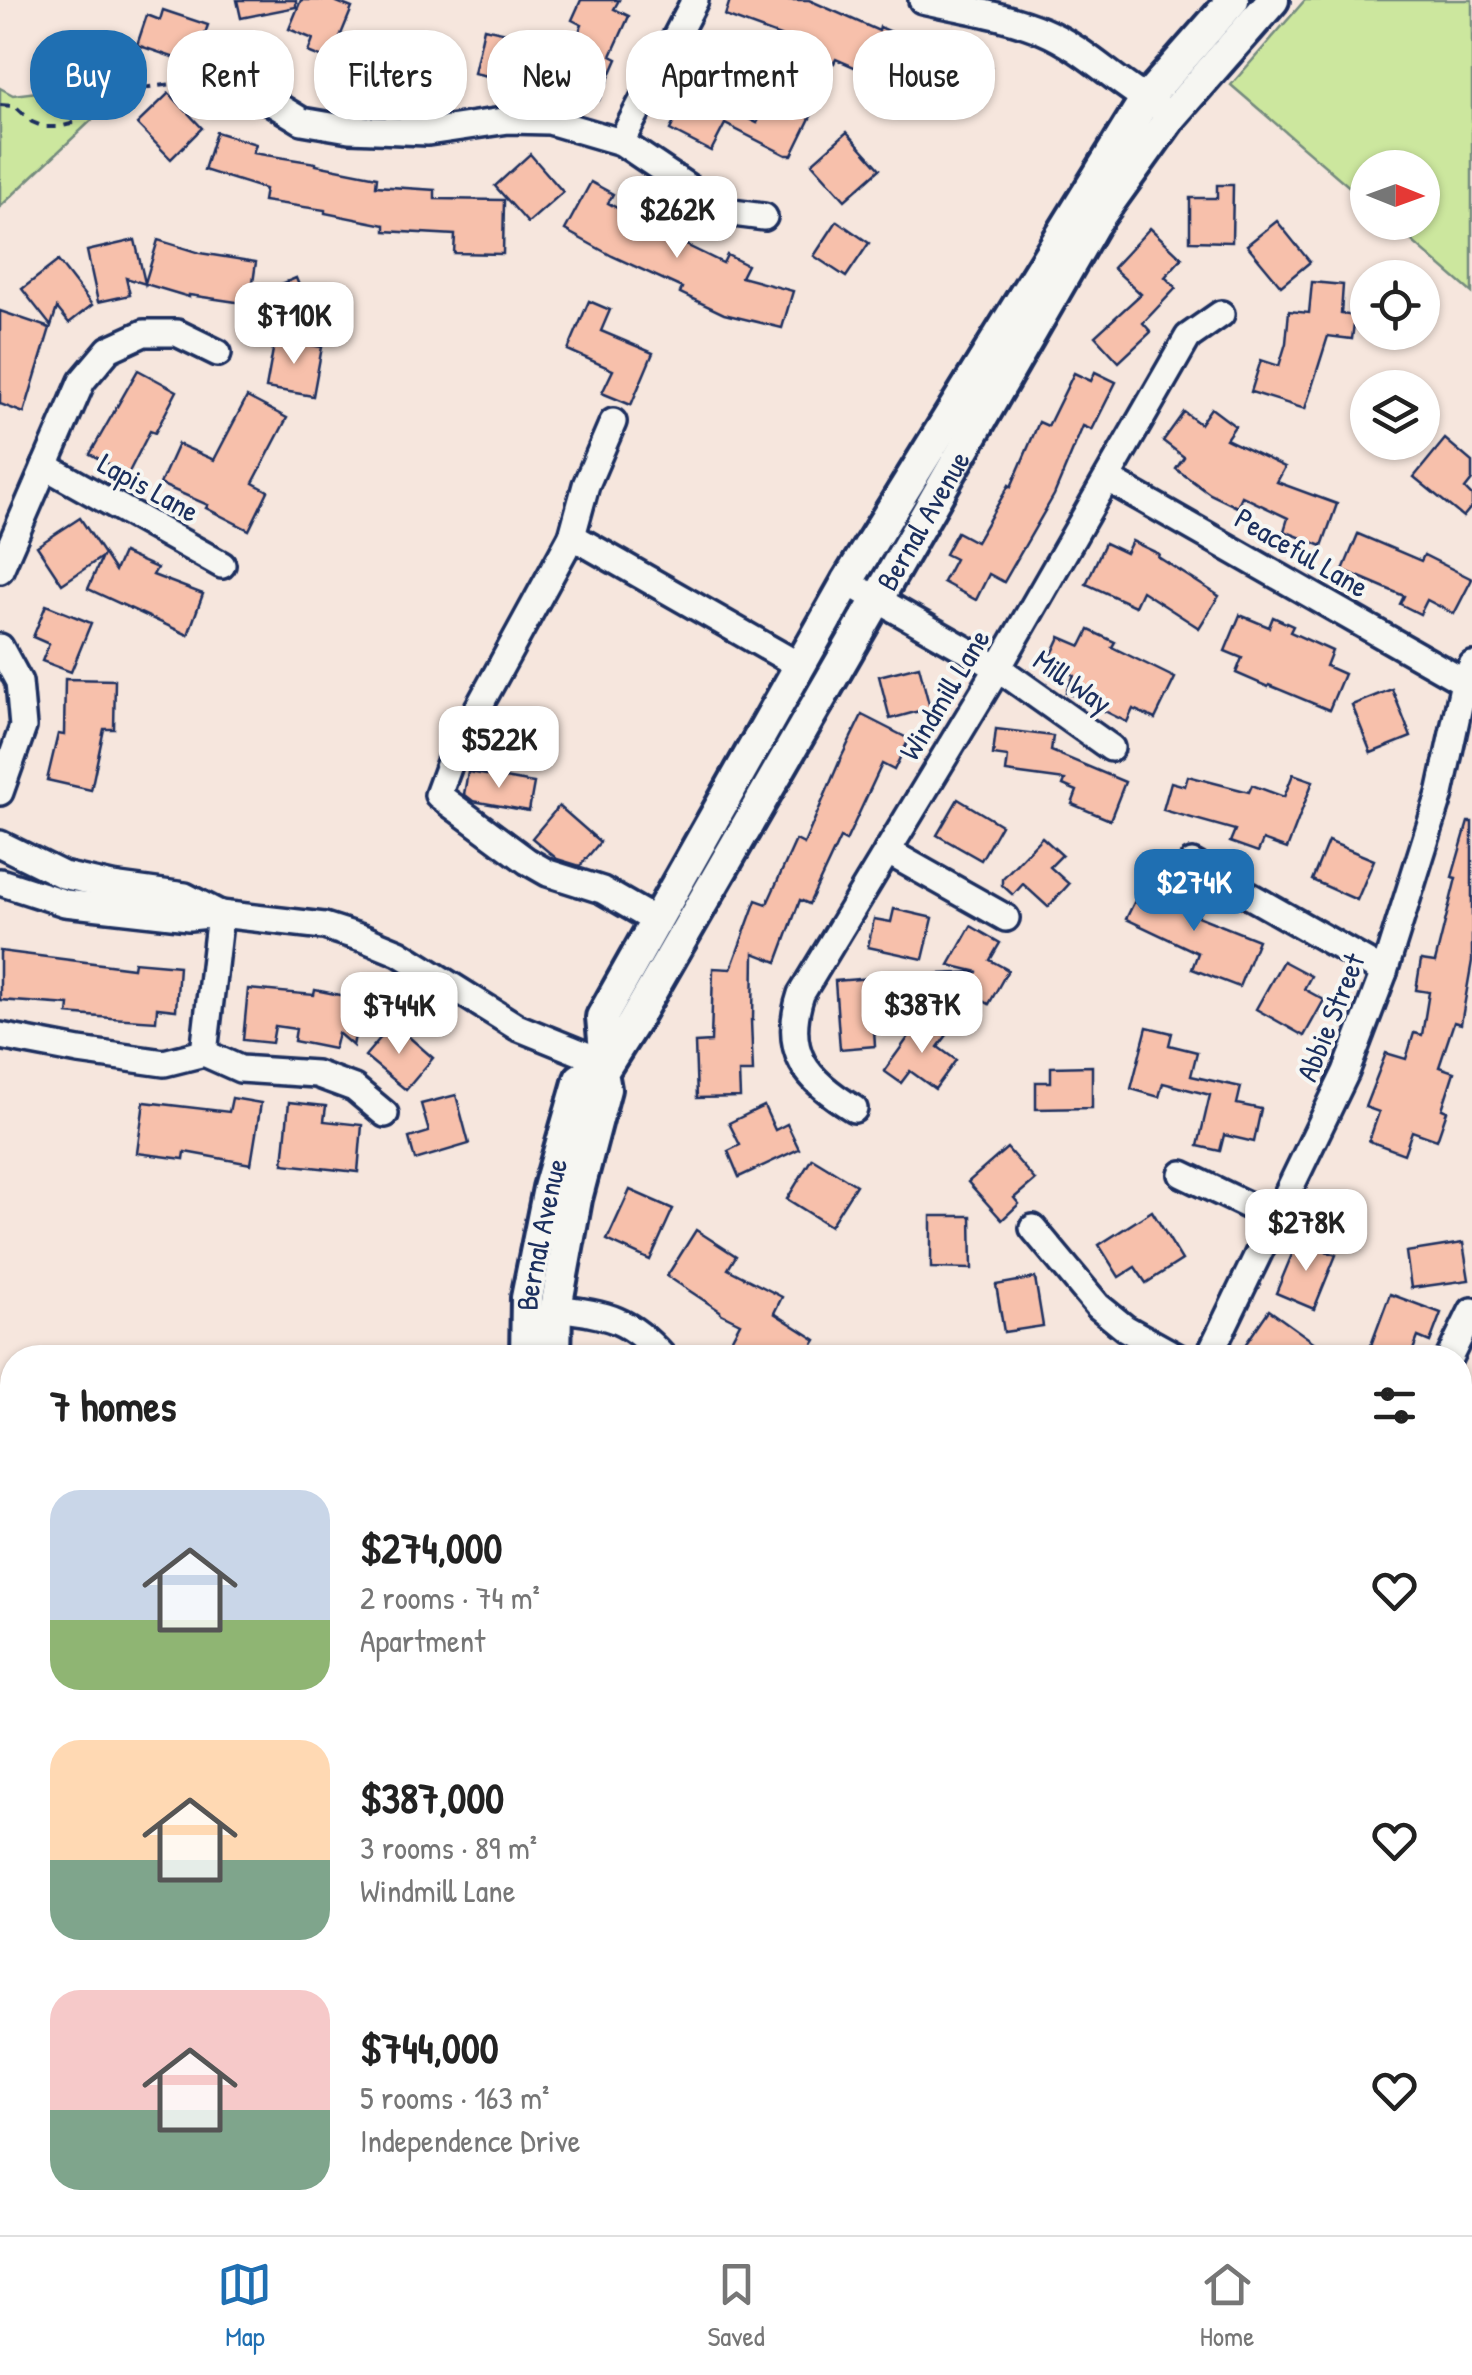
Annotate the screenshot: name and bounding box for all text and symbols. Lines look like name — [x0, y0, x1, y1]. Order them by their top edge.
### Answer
chip: Buy — [30, 30, 147, 120]
chip: Rent — [167, 30, 294, 120]
chip: Filters — [314, 30, 467, 120]
chip: New — [487, 30, 606, 120]
chip: Apartment — [626, 30, 833, 120]
chip: House — [853, 30, 995, 120]
north arrow — [1350, 150, 1440, 240]
map controls — [1350, 150, 1440, 460]
pin: $262K — [607, 176, 747, 261]
text: $262K — [639, 187, 715, 230]
button: locate — [1350, 260, 1440, 350]
pin: $710K — [224, 282, 364, 367]
text: $710K — [257, 293, 331, 336]
button: layers — [1350, 370, 1440, 460]
street label: Lapis Lane — [91, 443, 207, 531]
street label: Bernal Avenue — [867, 443, 979, 598]
street label: Peaceful Lane — [1228, 498, 1376, 606]
street label: Windmill Lane — [889, 621, 999, 767]
street label: Mill Way — [1026, 640, 1120, 722]
pin: $522K — [429, 706, 569, 791]
text: $522K — [461, 717, 537, 760]
pin: $274K — [1124, 849, 1264, 934]
text: $274K — [1156, 860, 1232, 903]
street label: Abbie Street — [1286, 946, 1374, 1087]
pin: $387K — [852, 971, 992, 1056]
pin: $744K — [329, 972, 469, 1057]
text: $387K — [884, 982, 961, 1025]
text: $744K — [363, 983, 435, 1026]
street label: Bernal Avenue — [507, 1153, 577, 1311]
pin: $278K — [1236, 1189, 1376, 1274]
text: $278K — [1267, 1200, 1345, 1243]
text: 7 homes — [50, 1377, 176, 1434]
icon: filters — [1367, 1378, 1422, 1433]
text: $274,000 — [360, 1519, 502, 1576]
icon: home — [130, 1530, 250, 1650]
icon: heart — [1367, 1563, 1422, 1618]
text: 2 rooms · 74 m² — [360, 1576, 540, 1619]
text: Apartment — [360, 1619, 485, 1662]
text: $387,000 — [360, 1769, 504, 1826]
icon: home — [130, 1780, 250, 1900]
icon: heart — [1367, 1813, 1422, 1868]
text: 3 rooms · 89 m² — [360, 1826, 537, 1869]
text: Windmill Lane — [360, 1869, 516, 1912]
text: $744,000 — [360, 2019, 499, 2076]
icon: home — [130, 2030, 250, 2150]
icon: heart — [1367, 2063, 1422, 2118]
text: 5 rooms · 163 m² — [360, 2076, 549, 2119]
text: Independence Drive — [360, 2119, 581, 2162]
tab: Map — [217, 2257, 272, 2355]
tab: Saved — [707, 2257, 765, 2355]
tab: Home — [1200, 2257, 1255, 2355]

